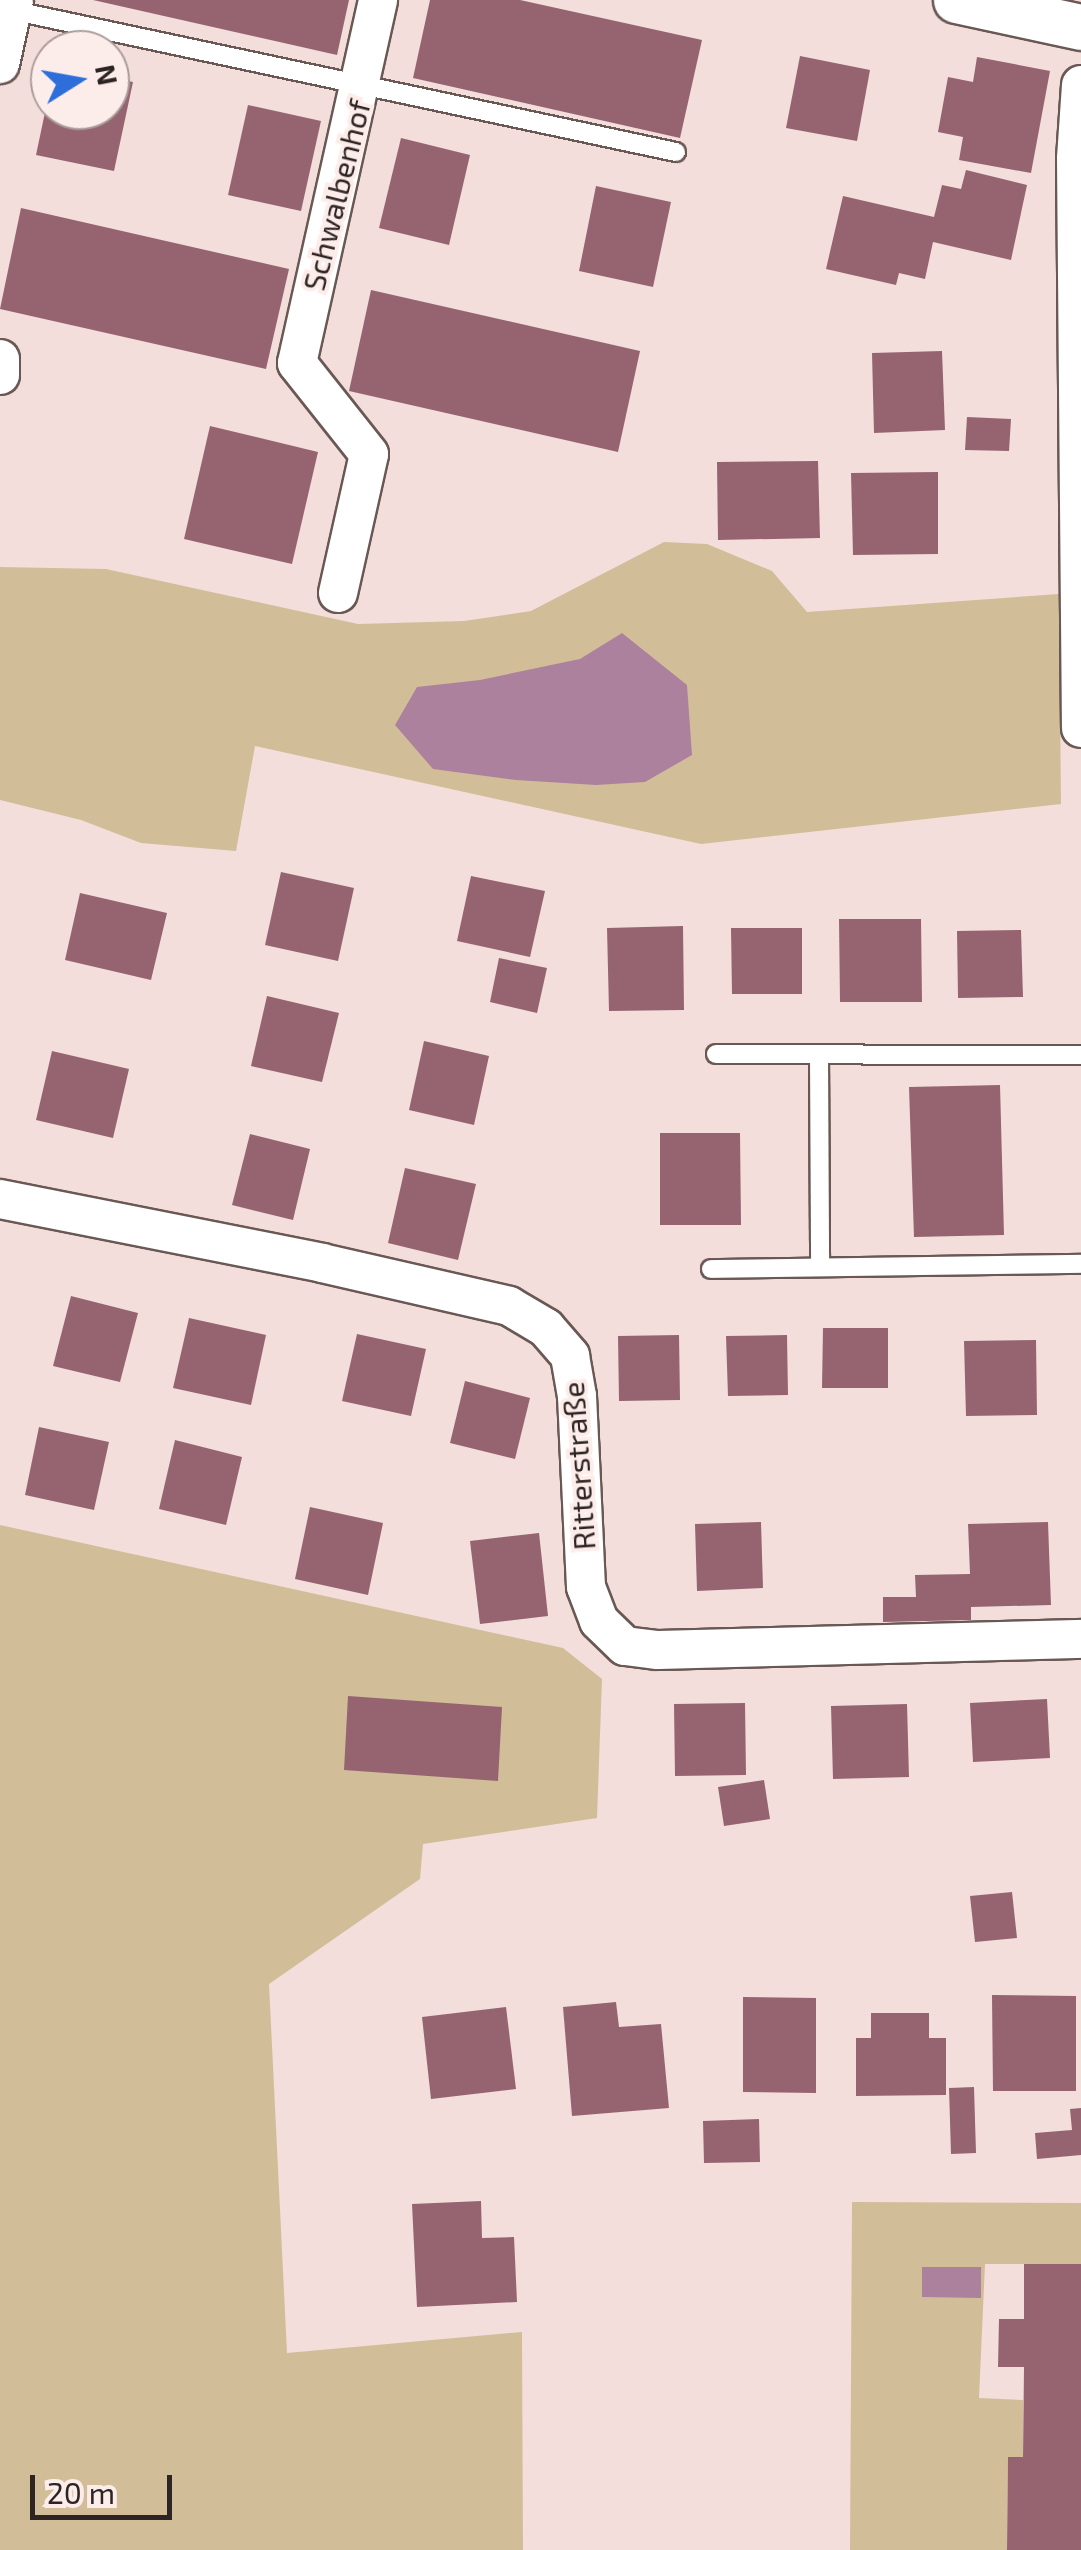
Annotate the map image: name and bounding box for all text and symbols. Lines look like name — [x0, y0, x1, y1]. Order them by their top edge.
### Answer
north arrow — [30, 30, 130, 130]
text: N — [89, 61, 126, 88]
street label: Schwalbenhof — [295, 96, 377, 294]
street label: Ritterstraße — [554, 1381, 602, 1551]
scale bar — [35, 2455, 178, 2517]
text: 20 m — [47, 2474, 115, 2510]

